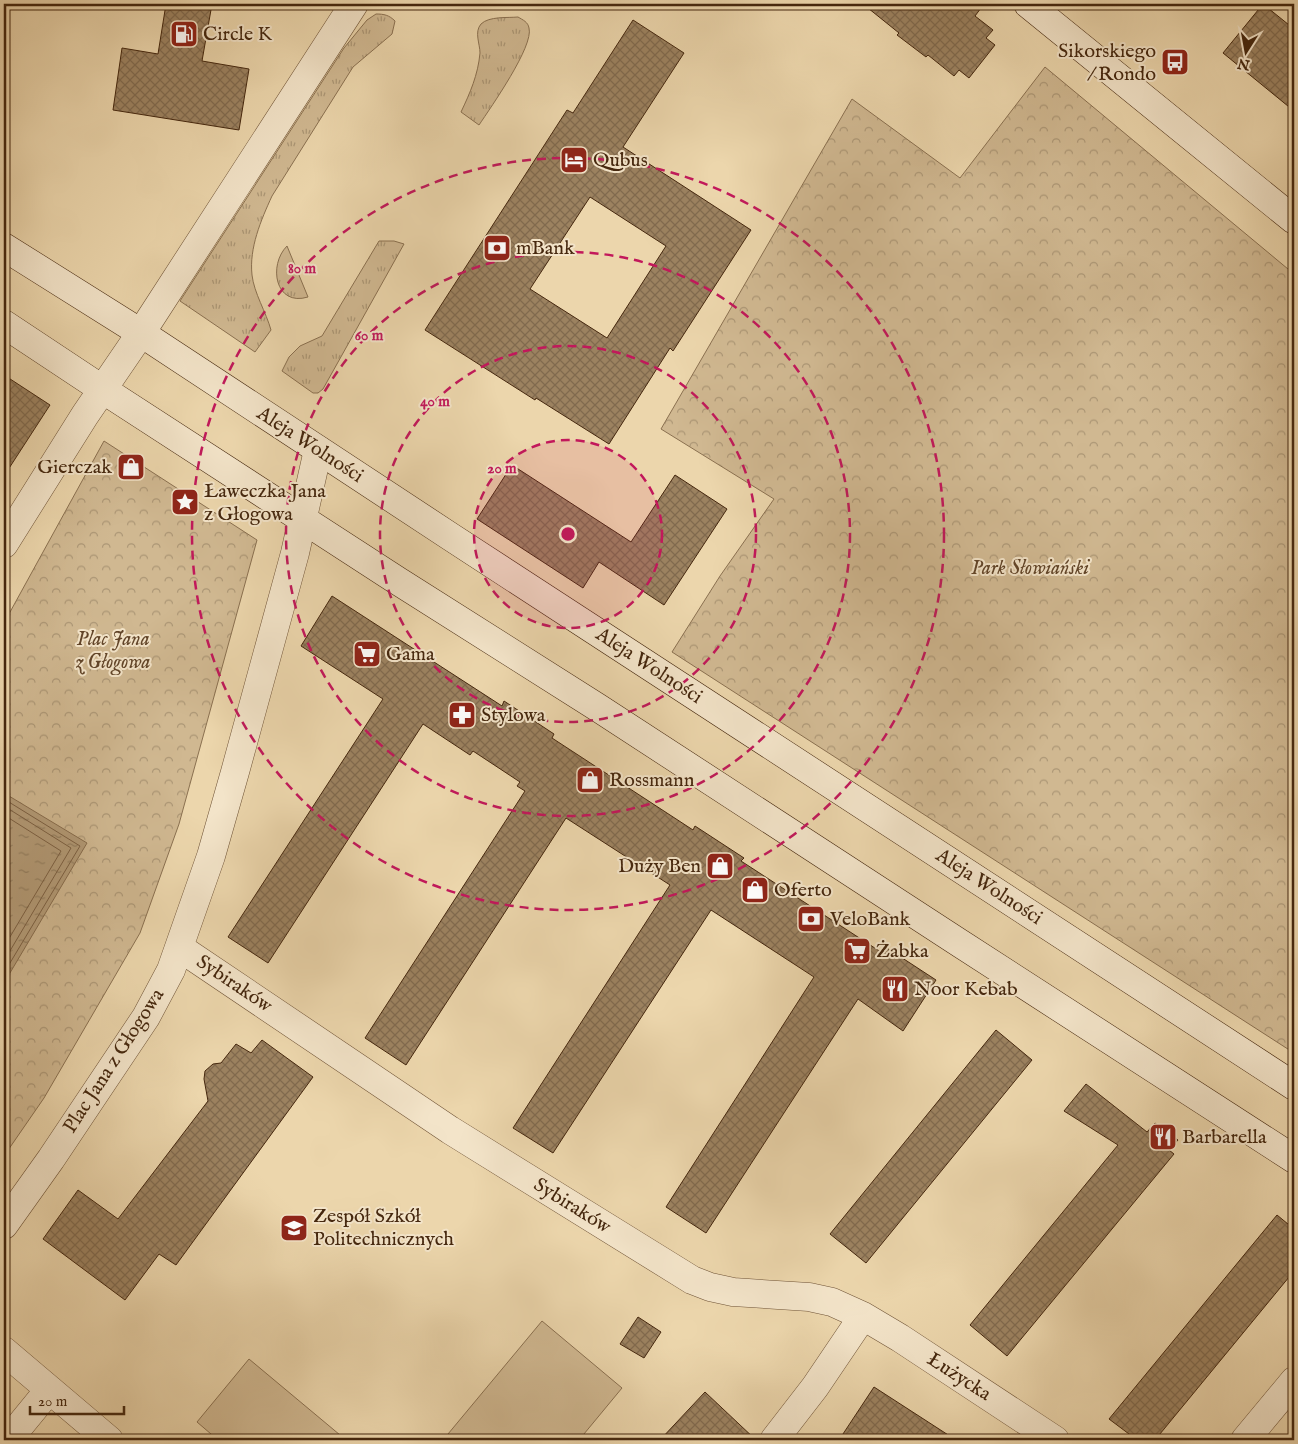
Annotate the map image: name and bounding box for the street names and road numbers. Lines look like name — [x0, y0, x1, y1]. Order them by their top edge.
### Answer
street label: Aleja Wolności — [251, 401, 368, 489]
street label: Aleja Wolności — [590, 622, 707, 710]
street label: Aleja Wolności — [930, 843, 1047, 931]
street label: Sybiraków — [191, 950, 277, 1019]
street label: Plac Jana z Głogowa — [58, 984, 170, 1138]
street label: Sybiraków — [529, 1173, 616, 1240]
street label: Łużycka — [922, 1347, 996, 1407]

